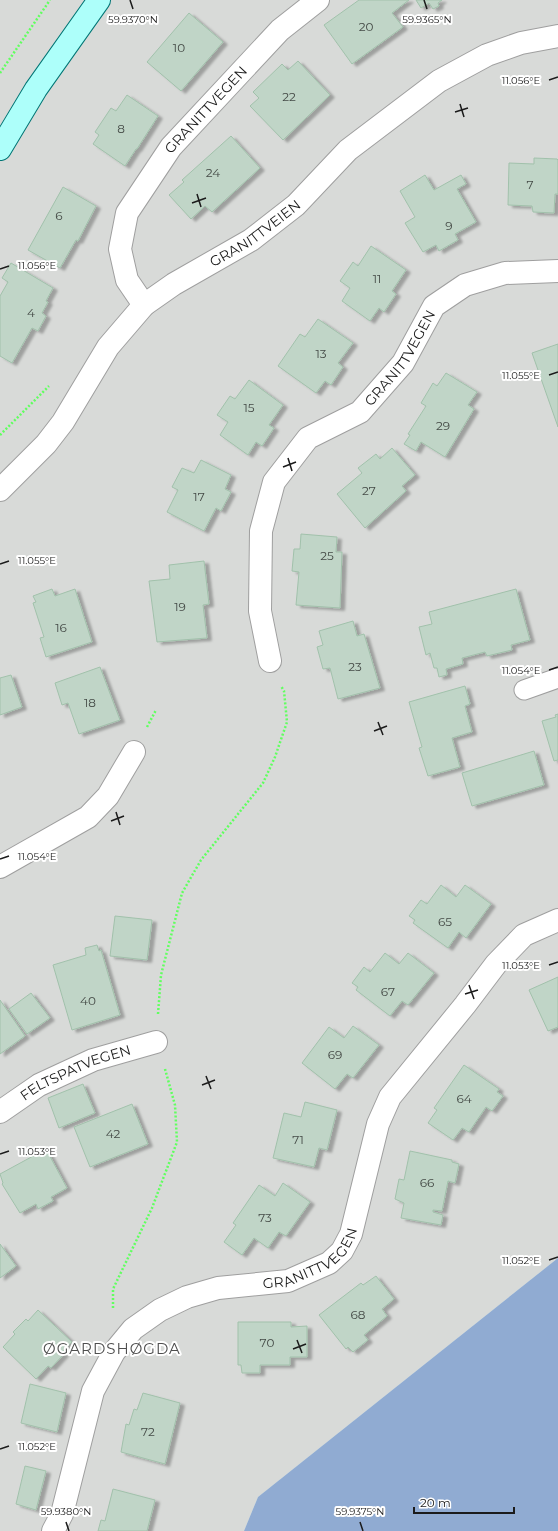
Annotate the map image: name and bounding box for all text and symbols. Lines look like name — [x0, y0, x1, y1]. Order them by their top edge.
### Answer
text: 59.9370°N — [108, 13, 158, 26]
text: 59.9365°N — [402, 13, 452, 26]
house number: 20 — [359, 19, 373, 34]
house number: 10 — [173, 40, 185, 55]
street label: GRANITTVEGEN — [160, 62, 251, 157]
text: 11.056°E — [502, 74, 540, 87]
house number: 22 — [282, 89, 296, 104]
house number: 8 — [117, 121, 125, 136]
house number: 24 — [206, 165, 220, 180]
house number: 7 — [526, 177, 534, 192]
street label: GRANITTVEIEN — [206, 196, 304, 271]
house number: 6 — [55, 208, 63, 223]
house number: 9 — [445, 218, 453, 233]
text: 11.056°E — [18, 259, 56, 272]
house number: 11 — [373, 271, 381, 286]
house number: 4 — [27, 305, 35, 320]
street label: GRANITTVEGEN — [360, 307, 439, 410]
house number: 13 — [315, 346, 327, 361]
text: 11.055°E — [502, 369, 540, 382]
house number: 15 — [243, 400, 255, 415]
house number: 29 — [436, 418, 450, 433]
house number: 27 — [362, 483, 376, 498]
house number: 17 — [193, 489, 205, 504]
house number: 25 — [320, 548, 334, 563]
text: 11.055°E — [18, 554, 56, 567]
house number: 19 — [174, 599, 186, 614]
house number: 16 — [55, 620, 67, 635]
house number: 23 — [348, 659, 362, 674]
text: 11.054°E — [502, 664, 541, 677]
house number: 18 — [84, 695, 96, 710]
text: 11.054°E — [18, 850, 57, 863]
house number: 65 — [438, 914, 452, 929]
text: 11.053°E — [502, 959, 540, 972]
house number: 67 — [381, 984, 395, 999]
house number: 40 — [80, 993, 96, 1008]
street label: FELTSPATVEGEN — [16, 1041, 133, 1104]
house number: 69 — [328, 1047, 342, 1062]
house number: 64 — [456, 1091, 472, 1106]
house number: 42 — [106, 1126, 121, 1141]
house number: 71 — [292, 1132, 304, 1147]
text: 11.053°E — [18, 1145, 56, 1158]
house number: 66 — [420, 1175, 434, 1190]
house number: 73 — [258, 1210, 272, 1225]
street label: GRANITTVEGEN — [262, 1226, 361, 1292]
text: 11.052°E — [502, 1254, 540, 1267]
house number: 68 — [351, 1307, 366, 1322]
house number: 70 — [260, 1335, 274, 1350]
district label: ØGARDSHØGDA — [43, 1339, 181, 1358]
house number: 72 — [141, 1424, 155, 1439]
text: 11.052°E — [18, 1440, 56, 1453]
scale bar — [414, 1489, 514, 1515]
text: 20 m — [420, 1495, 451, 1510]
text: 59.9380°N — [41, 1505, 91, 1518]
text: 59.9375°N — [336, 1505, 384, 1518]

